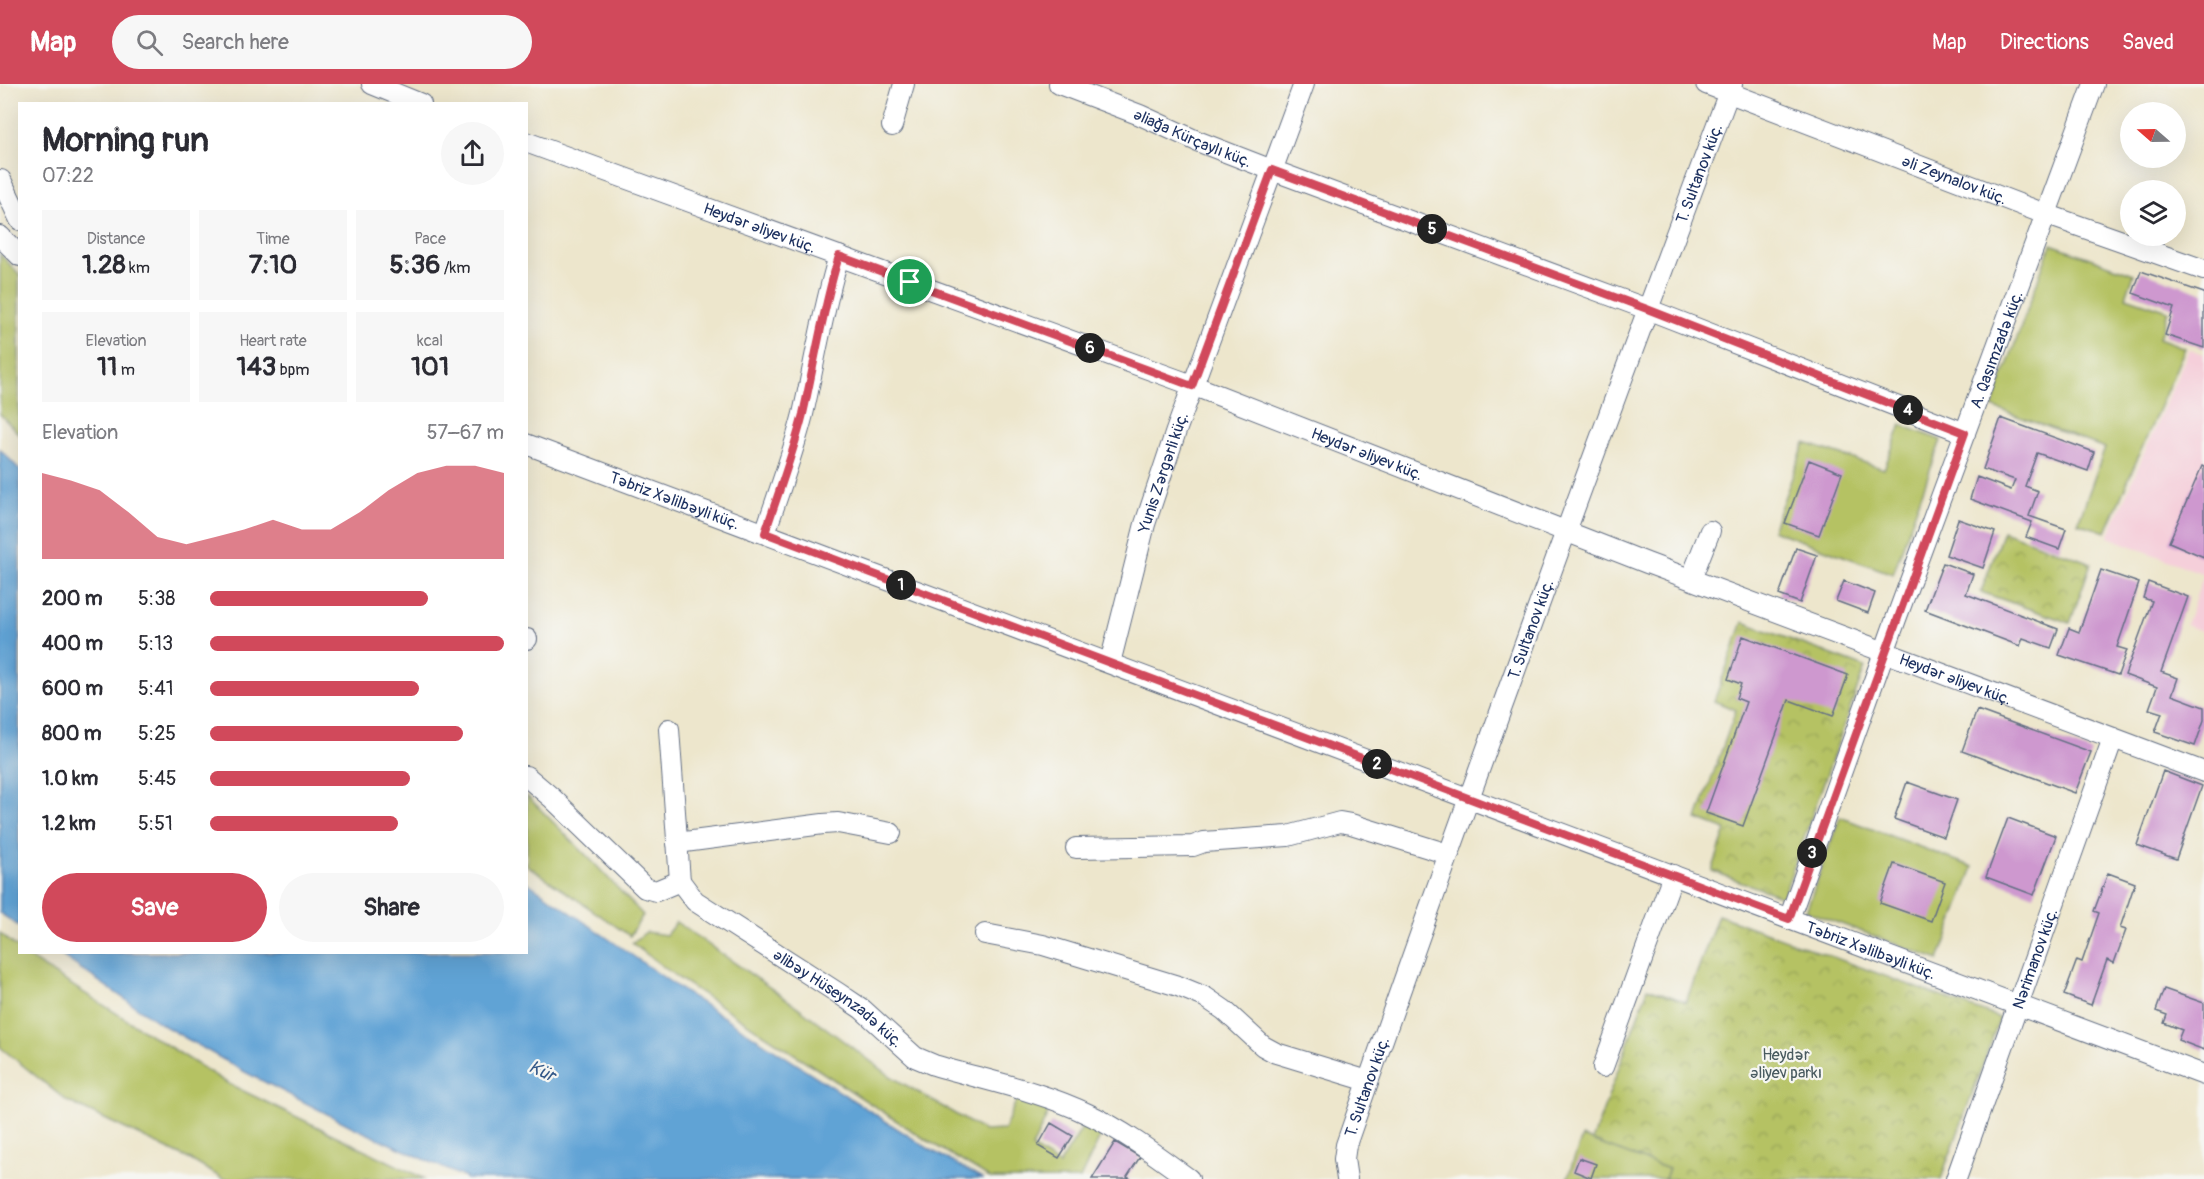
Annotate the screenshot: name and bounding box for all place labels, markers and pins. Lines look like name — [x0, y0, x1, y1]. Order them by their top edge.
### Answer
pin: 5 — [1417, 214, 1447, 244]
pin — [884, 256, 935, 307]
pin: 6 — [1075, 333, 1105, 363]
pin: 4 — [1893, 395, 1923, 425]
pin: 1 — [886, 570, 916, 600]
pin: 2 — [1362, 749, 1392, 779]
pin: 3 — [1797, 838, 1827, 868]

